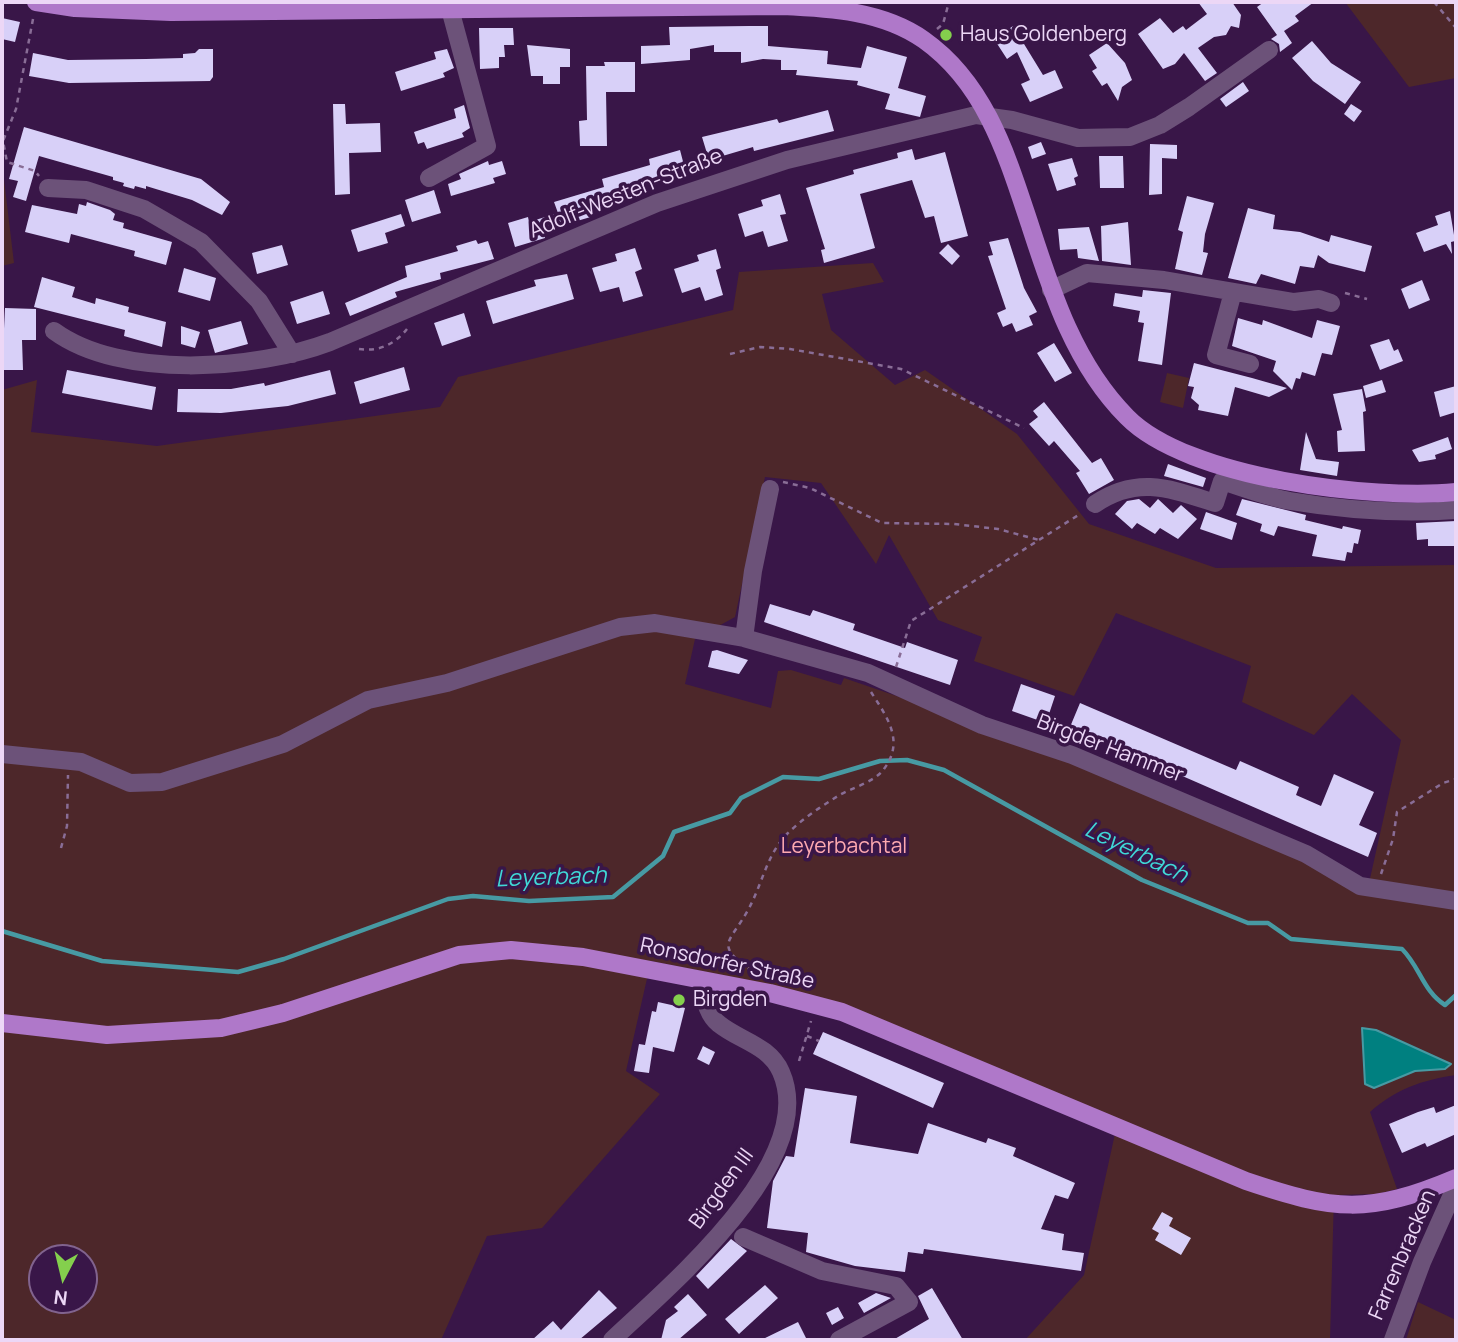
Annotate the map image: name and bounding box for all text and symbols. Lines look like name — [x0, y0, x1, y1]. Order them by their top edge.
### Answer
place label: Haus Goldenberg — [960, 22, 1127, 48]
marker: Haus Goldenberg — [938, 27, 954, 43]
street label: Adolf-Westen-Straße — [526, 144, 726, 244]
street label: Birgder Hammer — [1033, 709, 1187, 789]
water label: Leyerbach — [1080, 816, 1192, 890]
park label: Leyerbachtal — [781, 834, 907, 860]
water label: Leyerbach — [495, 862, 607, 894]
street label: Ronsdorfer Straße — [637, 933, 817, 995]
place label: Birgden — [693, 987, 767, 1013]
marker: Birgden — [671, 992, 687, 1008]
street label: Birgden III — [684, 1144, 760, 1234]
street label: Farrenbracken — [1364, 1186, 1442, 1324]
north arrow — [28, 1244, 98, 1314]
text: N — [52, 1284, 69, 1312]

